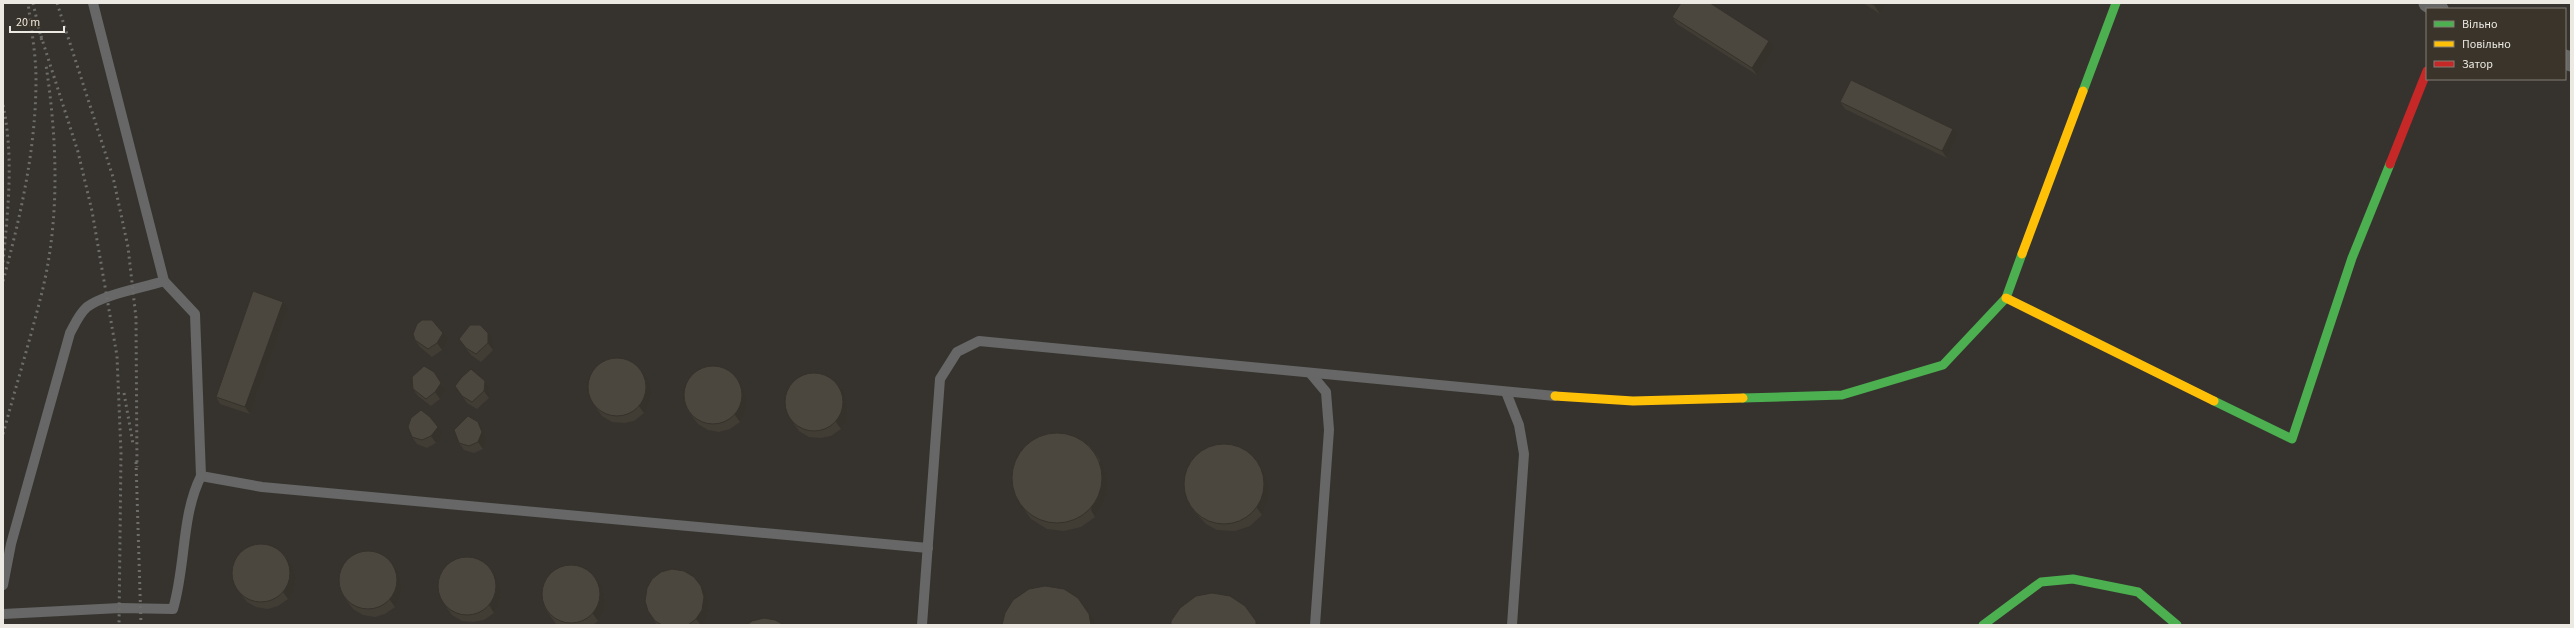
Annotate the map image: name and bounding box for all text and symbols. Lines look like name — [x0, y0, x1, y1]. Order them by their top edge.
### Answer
scale bar — [10, 8, 64, 34]
legend — [2426, 8, 2566, 80]
text: 20 m — [16, 14, 40, 31]
text: Вільно — [2462, 16, 2498, 33]
text: Повільно — [2462, 36, 2511, 53]
text: Затор — [2462, 56, 2493, 73]

